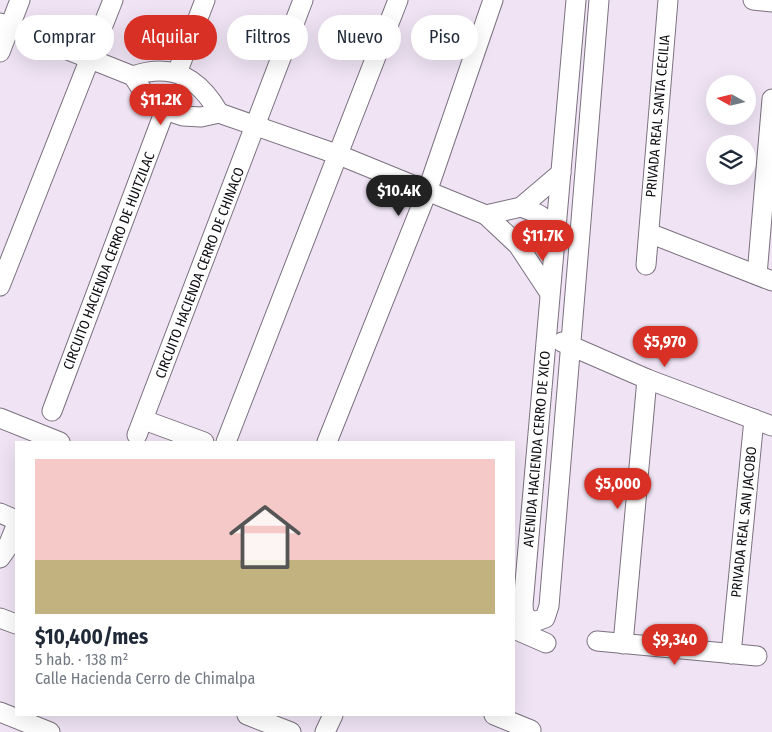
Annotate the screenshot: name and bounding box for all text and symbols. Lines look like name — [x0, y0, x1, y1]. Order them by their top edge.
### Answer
chip: Comprar — [15, 15, 114, 60]
chip: Alquilar — [124, 15, 217, 60]
chip: Filtros — [227, 15, 308, 60]
chip: Nuevo — [318, 15, 401, 60]
chip: Piso — [411, 15, 478, 60]
street label: PRIVADA REAL SANTA CECILIA — [642, 33, 674, 198]
north arrow — [706, 75, 756, 125]
map controls — [706, 75, 756, 185]
pin: $11.2K — [120, 84, 202, 126]
text: $11.2K — [140, 90, 182, 109]
button: layers — [706, 135, 756, 185]
street label: CIRCUITO HACIENDA CERRO DE HUITZILAC — [60, 150, 158, 372]
street label: CIRCUITO HACIENDA CERRO DE CHINACO — [152, 165, 248, 381]
pin: $10.4K — [358, 174, 440, 217]
text: $10.4K — [377, 181, 421, 200]
pin: $11.7K — [502, 220, 584, 262]
text: $11.7K — [523, 226, 563, 245]
pin: $5,970 — [624, 326, 706, 368]
text: $5,970 — [644, 332, 686, 351]
street label: AVENIDA HACIENDA CERRO DE XICO — [520, 350, 554, 548]
street label: PRIVADA REAL SAN JACOBO — [728, 445, 760, 598]
pin: $5,000 — [577, 468, 659, 510]
text: $5,000 — [595, 474, 641, 493]
icon: home — [220, 492, 310, 582]
text: $10,400/mes — [35, 624, 148, 650]
pin: $9,340 — [634, 624, 716, 666]
text: $9,340 — [653, 630, 697, 649]
text: 5 hab. · 138 m² — [35, 650, 128, 669]
text: Calle Hacienda Cerro de Chimalpa — [35, 669, 255, 688]

